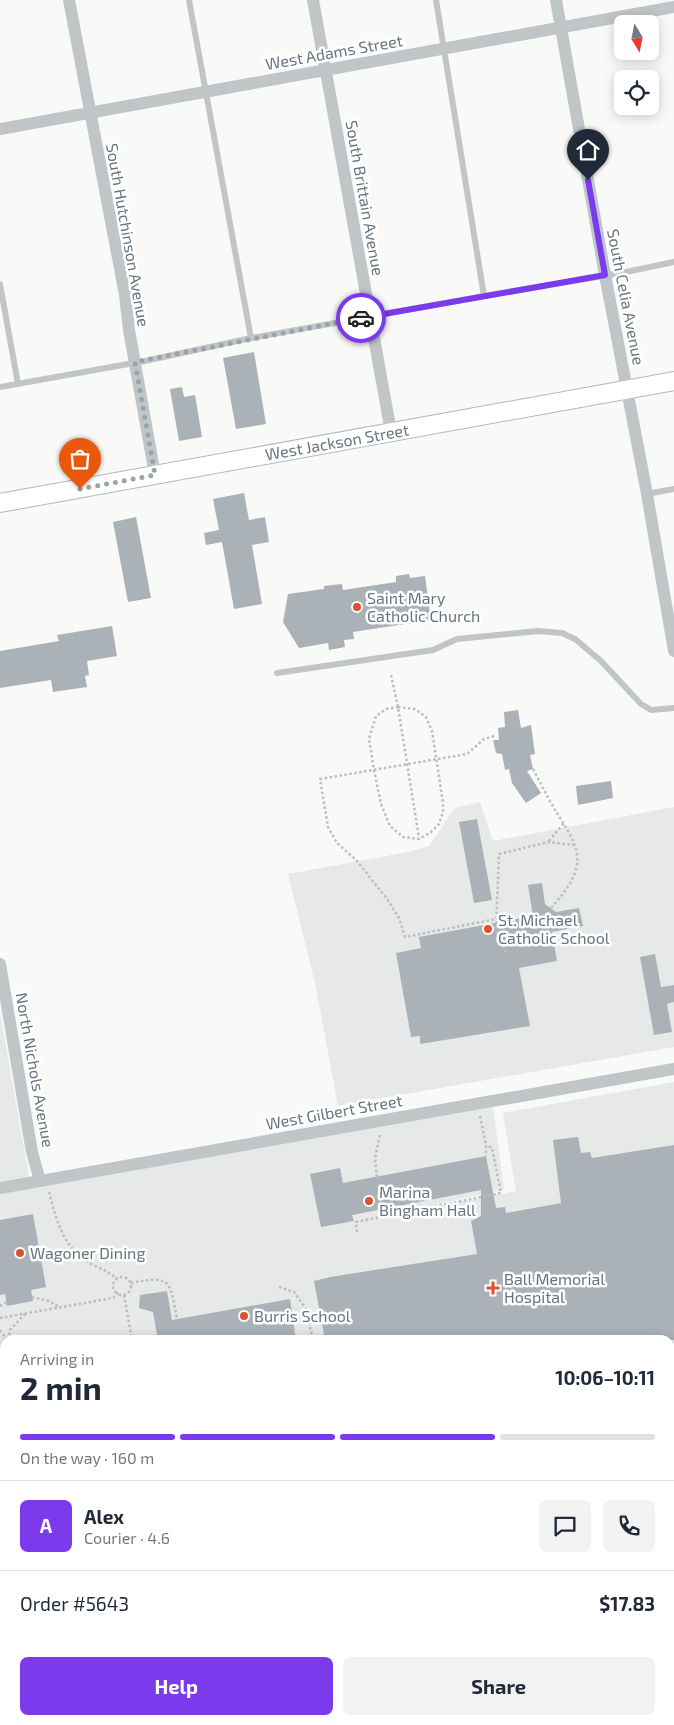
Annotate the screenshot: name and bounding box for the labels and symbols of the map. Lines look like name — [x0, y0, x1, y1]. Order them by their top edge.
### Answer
north arrow — [614, 15, 659, 60]
street label: West Adams Street — [264, 30, 404, 73]
street label: South Brittain Avenue — [342, 119, 389, 277]
pin — [567, 129, 609, 180]
street label: South Hutchinson Avenue — [103, 142, 154, 328]
street label: South Celia Avenue — [604, 227, 649, 367]
courier — [336, 293, 386, 343]
street label: West Jackson Street — [264, 420, 410, 464]
pin — [59, 438, 101, 489]
place label: Saint Mary Catholic Church — [367, 588, 480, 625]
marker: Saint Mary Catholic Church — [351, 601, 363, 613]
place label: St. Michael Catholic School — [498, 910, 610, 947]
marker: St. Michael Catholic School — [482, 923, 494, 935]
street label: North Nichols Avenue — [13, 991, 58, 1149]
street label: West Gilbert Street — [264, 1090, 404, 1133]
place label: Marina Bingham Hall — [379, 1182, 476, 1219]
marker: Marina Bingham Hall — [363, 1195, 375, 1207]
place label: Wagoner Dining — [30, 1243, 145, 1262]
marker: Wagoner Dining — [14, 1247, 26, 1259]
place label: Ball Memorial Hospital — [504, 1269, 605, 1306]
marker: Ball Memorial Hospital — [486, 1281, 500, 1295]
place label: Burris School — [254, 1306, 351, 1325]
marker: Burris School — [238, 1310, 250, 1322]

